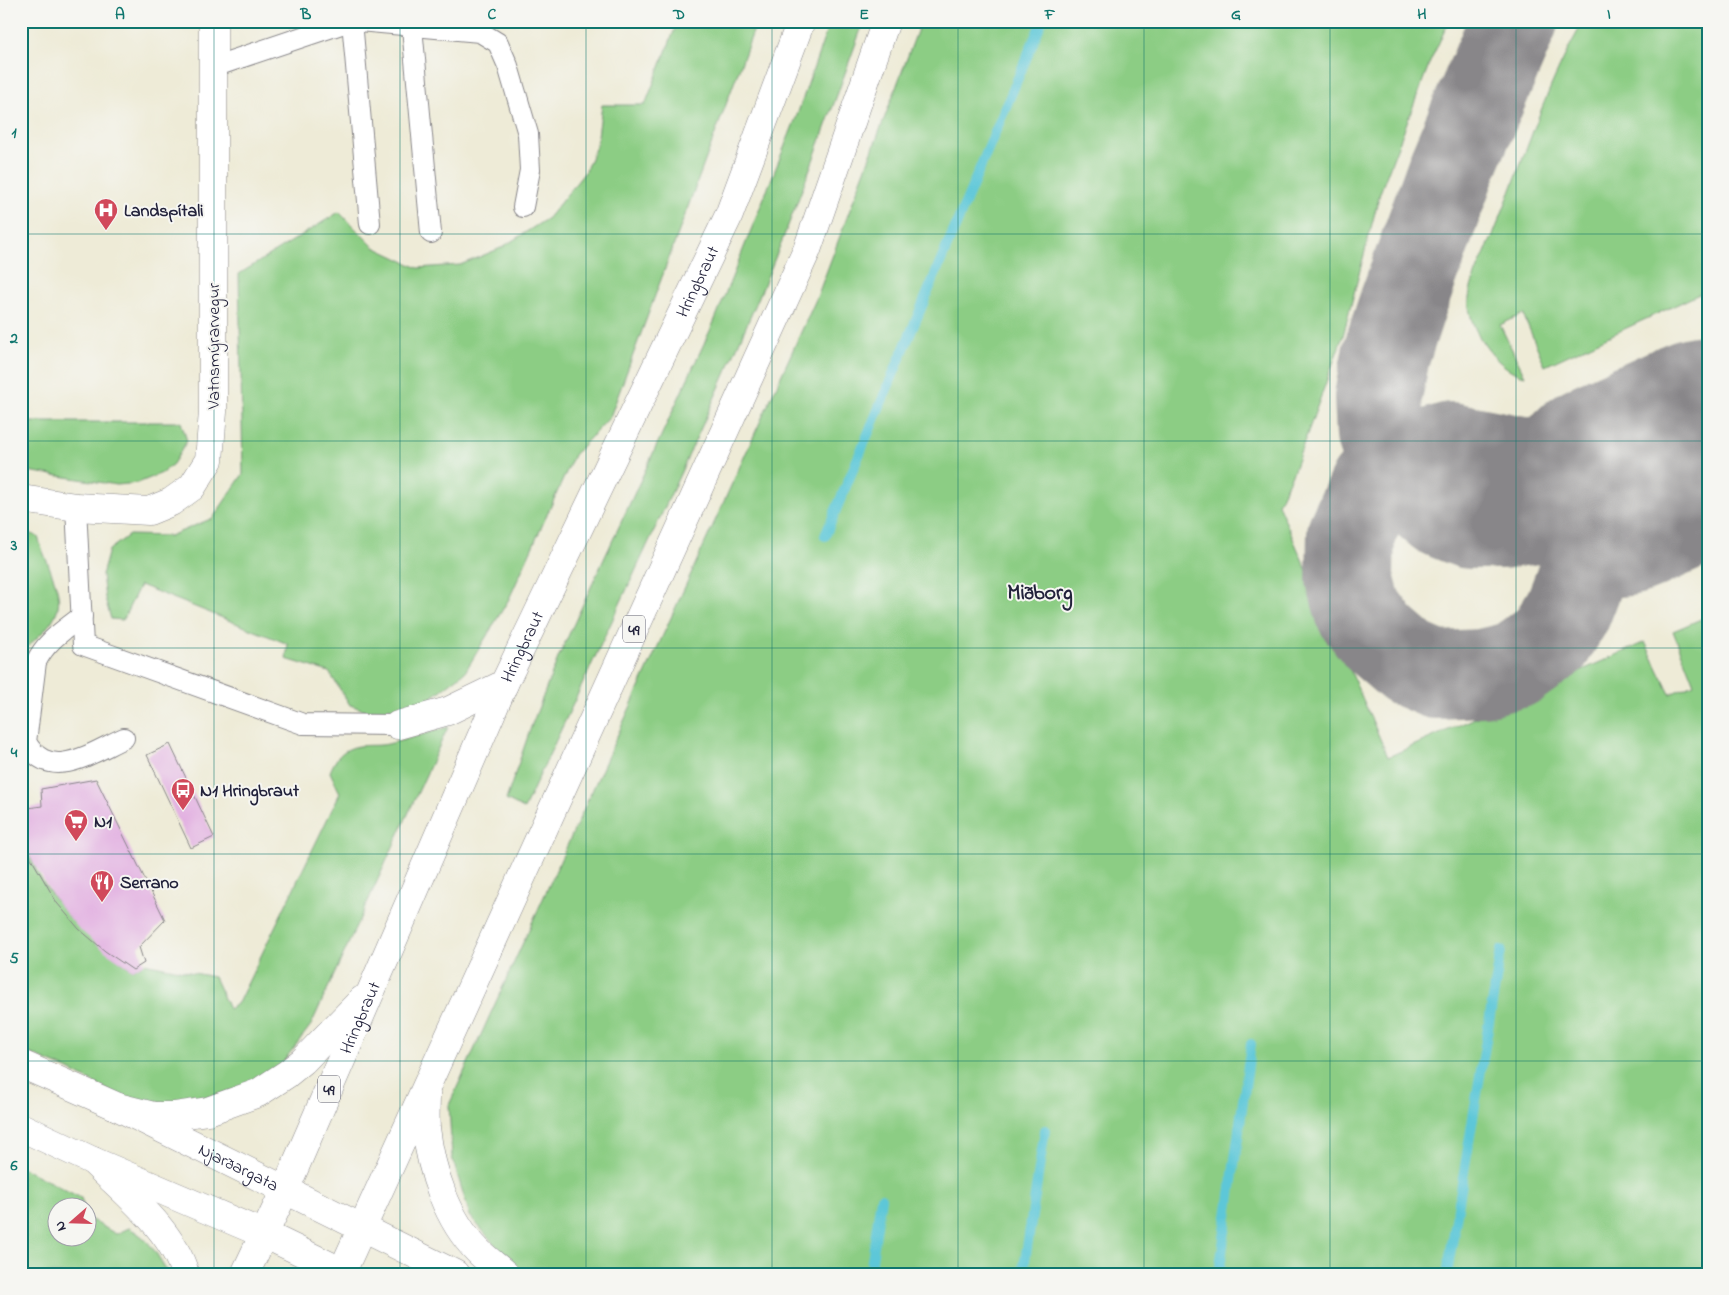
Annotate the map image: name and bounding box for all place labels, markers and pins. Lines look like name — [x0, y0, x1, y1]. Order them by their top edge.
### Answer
hospital icon: Landspítali — [93, 197, 119, 231]
place label: Landspítali — [124, 199, 204, 225]
bus stop icon: N1 Hringbraut — [170, 777, 196, 811]
place label: N1 Hringbraut — [200, 779, 300, 806]
supermarket icon: N1 — [63, 808, 89, 842]
place label: N1 — [94, 810, 112, 836]
restaurant icon: Serrano — [89, 869, 115, 903]
place label: Serrano — [120, 871, 179, 897]

